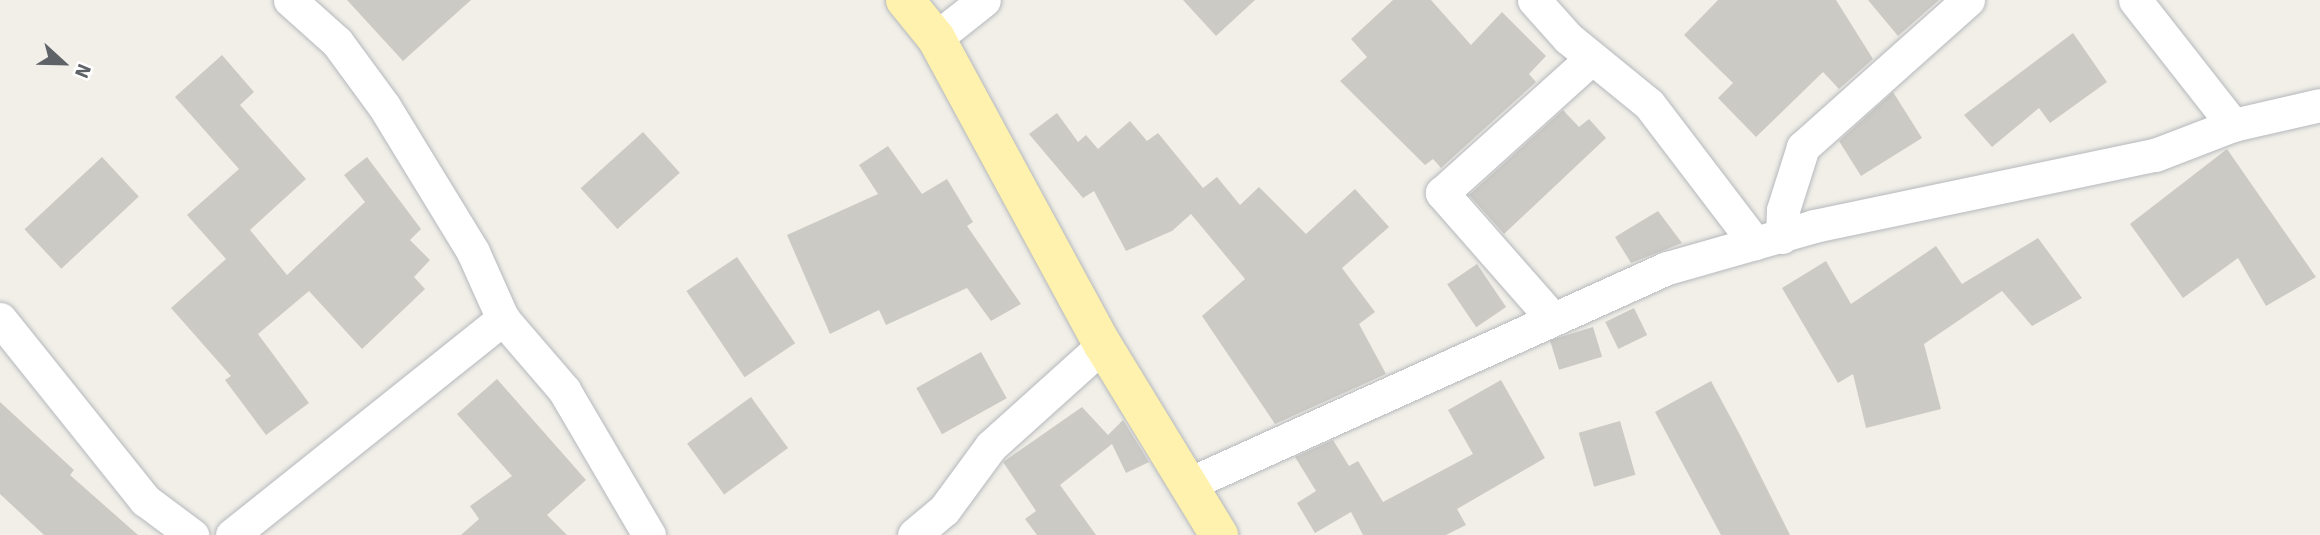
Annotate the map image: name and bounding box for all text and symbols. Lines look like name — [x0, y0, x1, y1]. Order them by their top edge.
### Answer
north arrow — [28, 28, 98, 98]
text: N — [69, 60, 96, 81]

